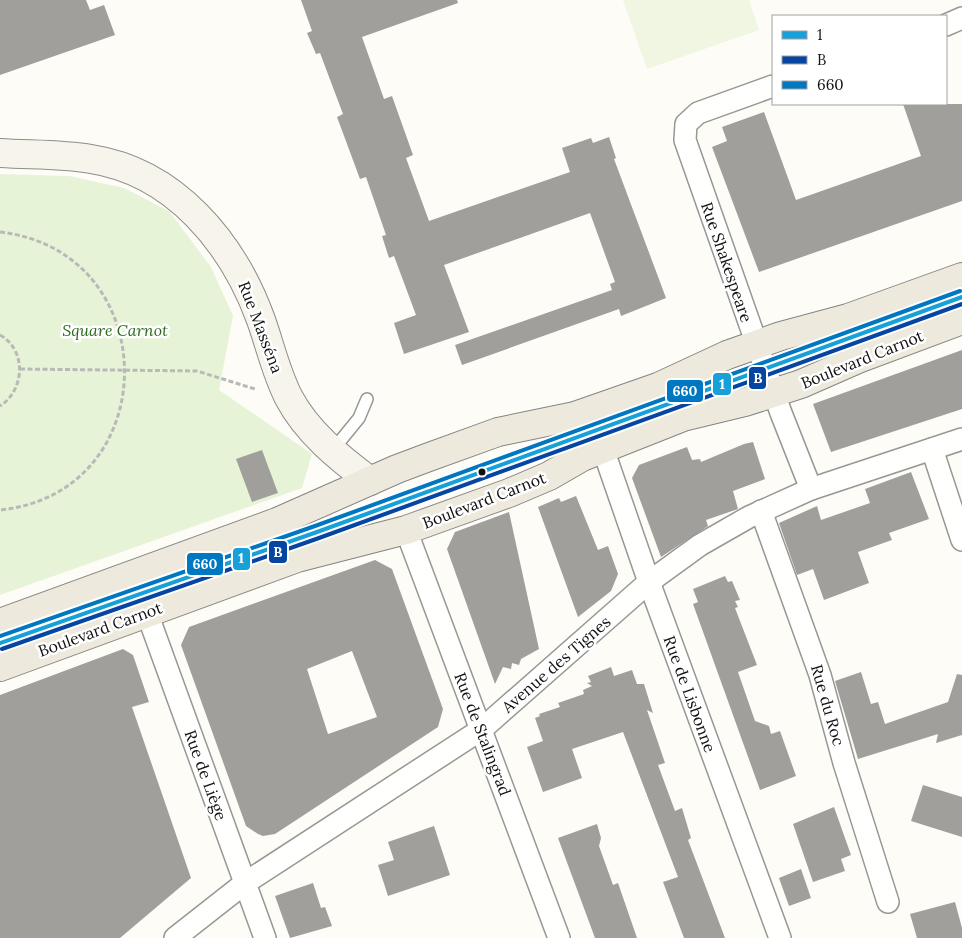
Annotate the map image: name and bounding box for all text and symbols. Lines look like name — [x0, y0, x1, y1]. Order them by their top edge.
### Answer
legend — [772, 15, 947, 105]
text: 1 — [817, 25, 822, 44]
text: B — [817, 50, 826, 69]
text: 660 — [817, 75, 844, 94]
street label: Rue Shakespeare — [697, 199, 757, 325]
street label: Rue Masséna — [234, 278, 288, 376]
park label: Square Carnot — [62, 320, 168, 340]
street label: Boulevard Carnot — [798, 325, 927, 393]
line badge: B — [748, 366, 767, 390]
text: B — [753, 369, 763, 387]
line badge: 1 — [712, 372, 732, 396]
text: 1 — [719, 375, 725, 393]
line badge: 660 — [666, 379, 704, 403]
text: 660 — [672, 382, 698, 400]
street label: Boulevard Carnot — [420, 467, 549, 533]
unlabelled marker — [477, 467, 487, 477]
line badge: B — [268, 540, 288, 564]
text: B — [273, 543, 283, 561]
line badge: 1 — [232, 547, 251, 571]
text: 1 — [238, 549, 244, 567]
line badge: 660 — [186, 552, 224, 576]
text: 660 — [192, 555, 218, 573]
street label: Boulevard Carnot — [35, 597, 165, 661]
street label: Avenue des Tignes — [497, 611, 615, 717]
street label: Rue de Lisbonne — [660, 633, 721, 755]
street label: Rue du Roc — [807, 662, 849, 748]
street label: Rue de Stalingrad — [450, 670, 516, 799]
street label: Rue de Liège — [180, 727, 232, 823]

